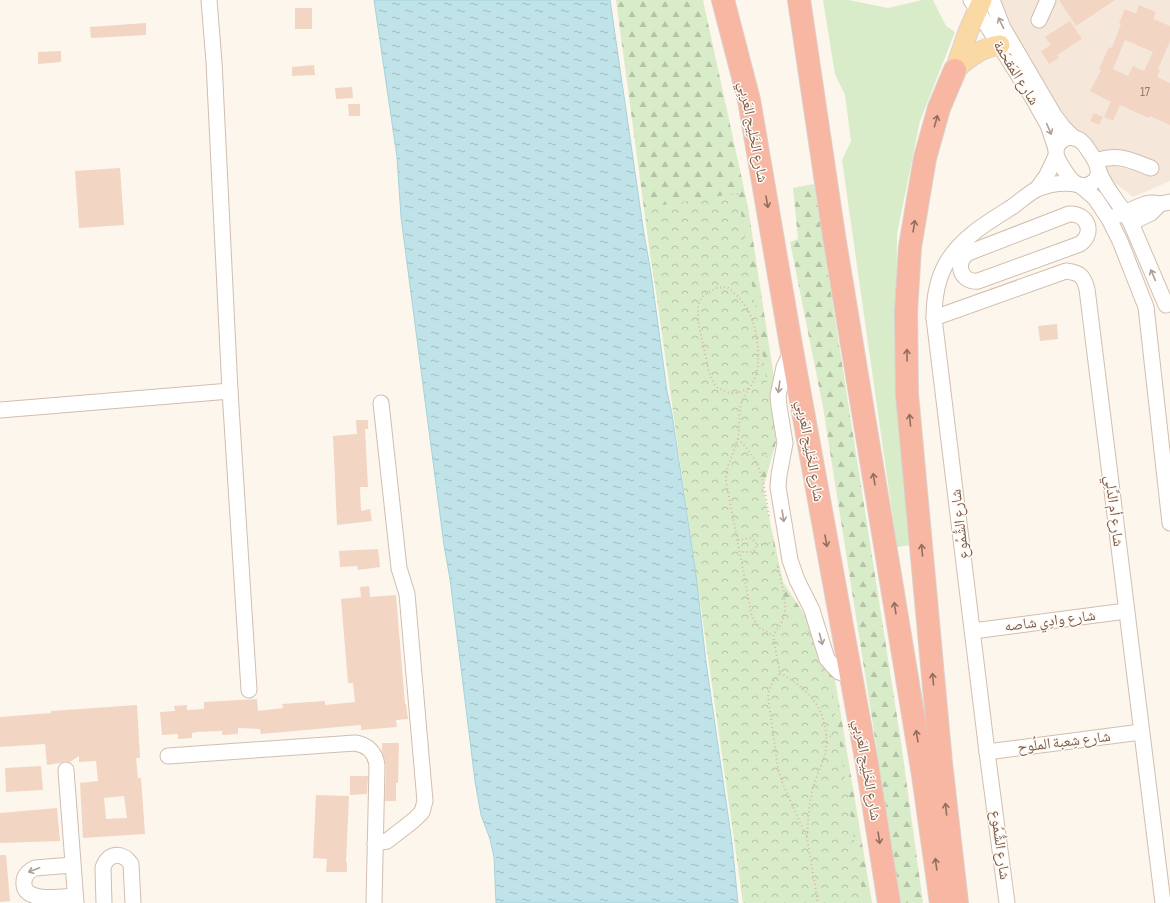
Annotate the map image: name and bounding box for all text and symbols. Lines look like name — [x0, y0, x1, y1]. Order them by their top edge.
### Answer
one-way arrow — [997, 17, 1004, 29]
street label: شارع المَقحَمة — [989, 37, 1043, 109]
street label: شارع الخَلِيج العَربِي — [732, 80, 772, 185]
house number: 17 — [1140, 84, 1151, 100]
one-way arrow — [933, 115, 940, 128]
one-way arrow — [1046, 123, 1054, 135]
one-way arrow — [763, 195, 771, 208]
one-way arrow — [910, 219, 918, 232]
one-way arrow — [1149, 270, 1157, 282]
one-way arrow — [903, 349, 911, 362]
one-way arrow — [776, 380, 783, 393]
street label: شارع الخَلِيج العَربِي — [790, 399, 828, 504]
one-way arrow — [906, 414, 913, 427]
one-way arrow — [870, 473, 878, 486]
street label: شارع أم الدِّلِي — [1098, 474, 1128, 548]
street label: شارع الشُّمُوع — [946, 488, 974, 560]
one-way arrow — [779, 509, 787, 522]
one-way arrow — [823, 534, 831, 547]
one-way arrow — [918, 544, 925, 557]
one-way arrow — [891, 601, 899, 614]
street label: شارع وادِي شاصه — [1003, 606, 1097, 638]
one-way arrow — [817, 632, 825, 645]
one-way arrow — [930, 673, 937, 686]
street label: شارع الخَلِيج العَربِي — [847, 718, 885, 823]
street label: شارع شِعبة الملُوح — [1016, 726, 1112, 757]
one-way arrow — [912, 730, 920, 743]
one-way arrow — [942, 803, 950, 816]
street label: شارع الشُّمُوع — [986, 809, 1014, 881]
one-way arrow — [875, 831, 883, 844]
one-way arrow — [932, 858, 939, 871]
one-way arrow — [28, 867, 40, 875]

